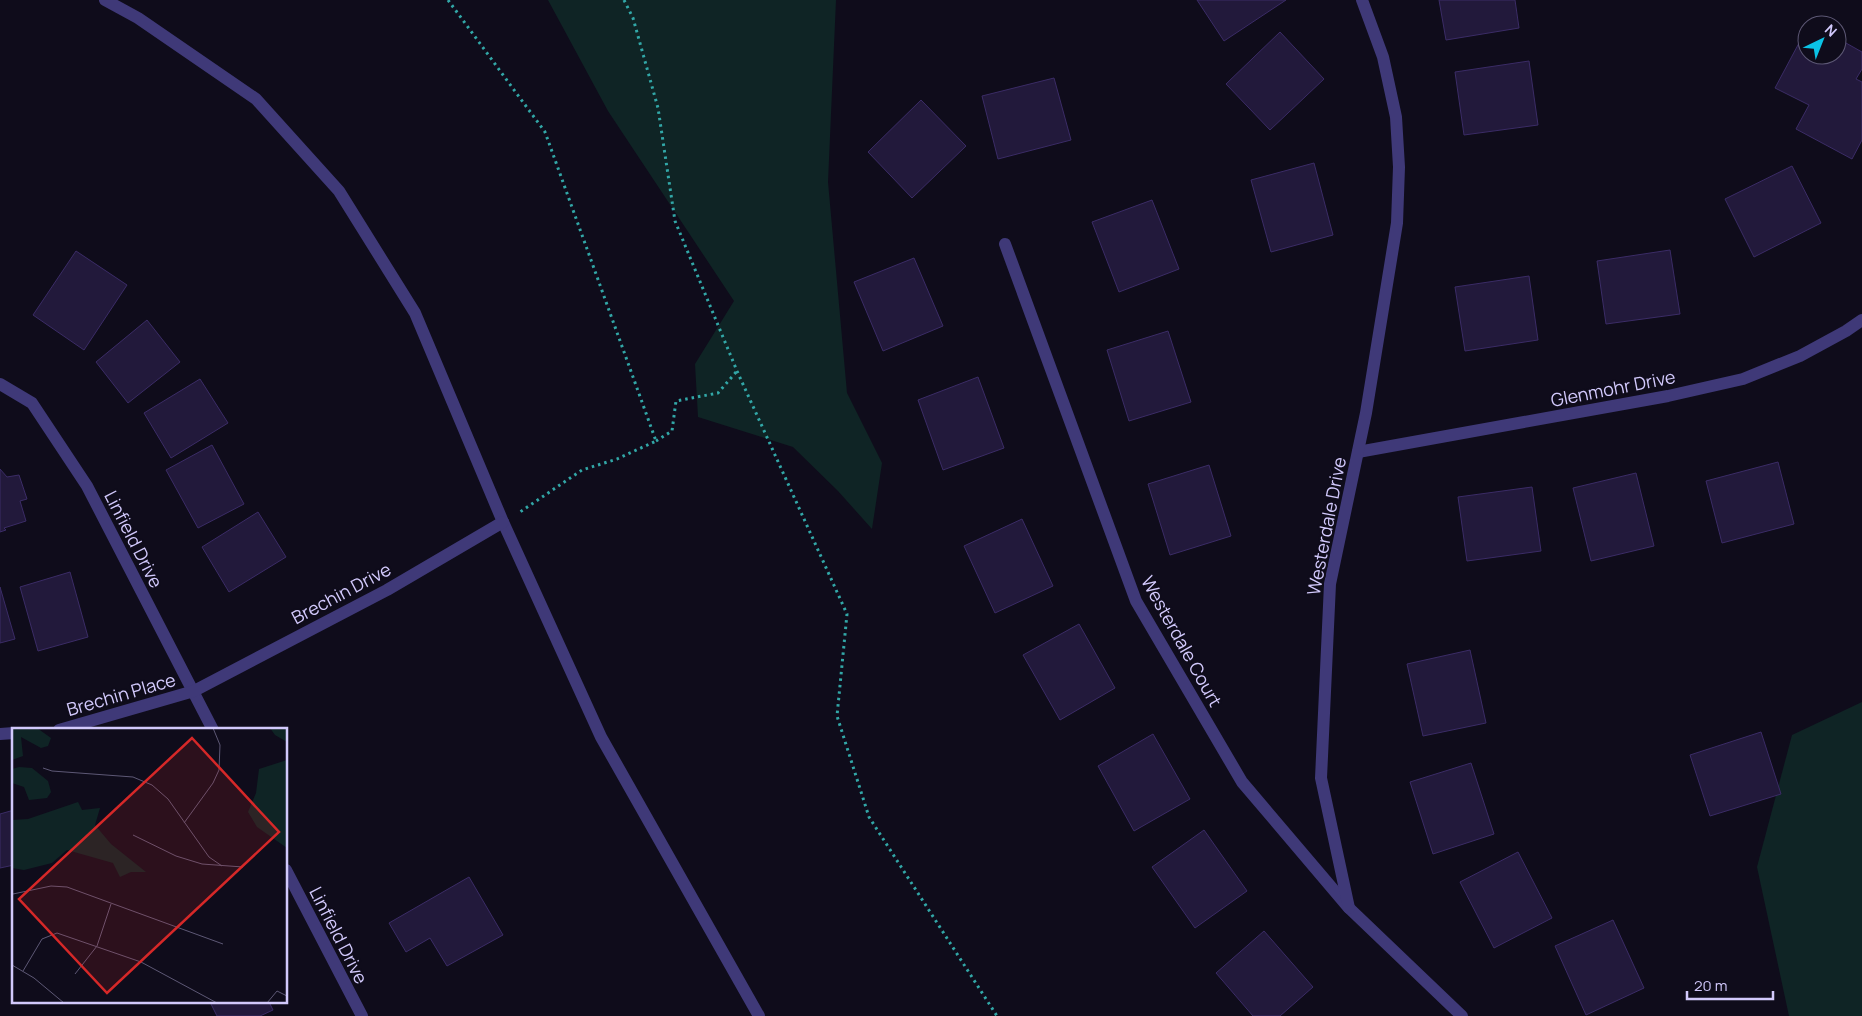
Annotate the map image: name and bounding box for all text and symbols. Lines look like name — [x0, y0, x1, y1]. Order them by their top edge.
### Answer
north arrow — [1797, 15, 1847, 65]
text: N — [1821, 20, 1841, 41]
street label: Glenmohr Drive — [1549, 364, 1677, 412]
street label: Westerdale Drive — [1301, 455, 1351, 597]
street label: Linfield Drive — [99, 486, 169, 592]
street label: Brechin Drive — [287, 557, 395, 629]
street label: Westerdale Court — [1136, 571, 1228, 711]
street label: Brechin Place — [64, 667, 178, 721]
inset map — [12, 728, 288, 1004]
street label: Linfield Drive — [304, 882, 374, 988]
scale bar — [1687, 968, 1773, 1000]
text: 20 m — [1694, 975, 1727, 996]

